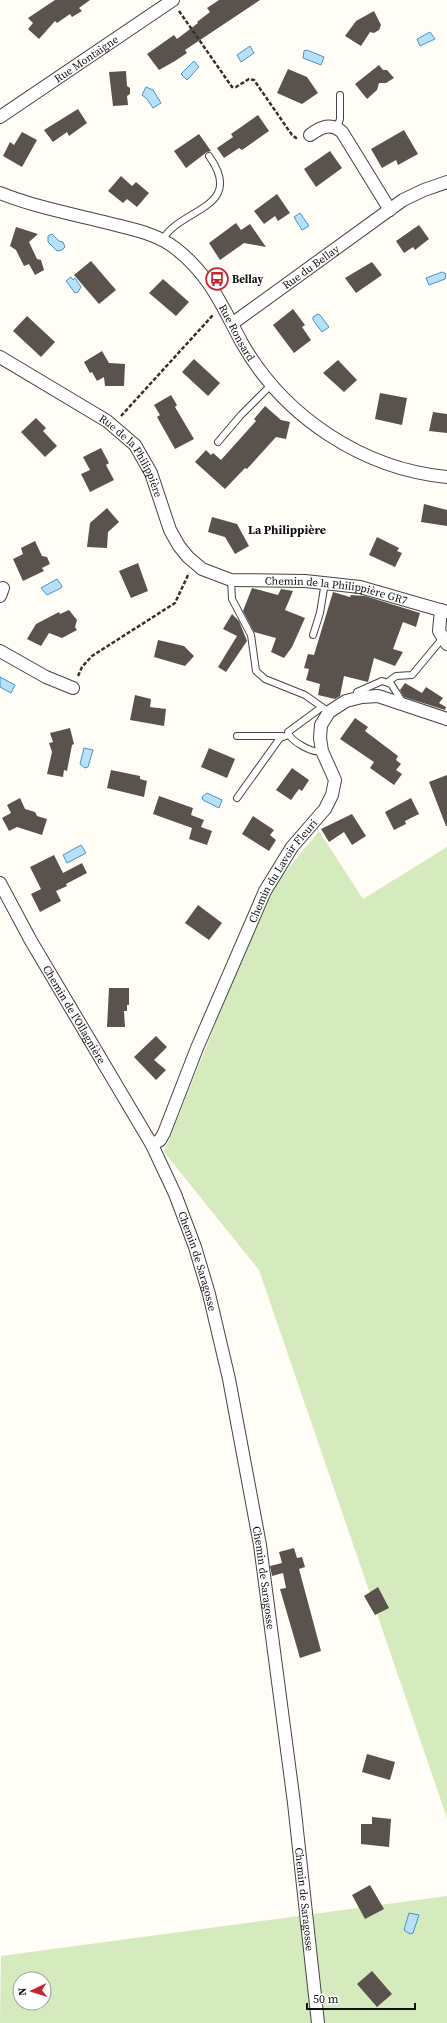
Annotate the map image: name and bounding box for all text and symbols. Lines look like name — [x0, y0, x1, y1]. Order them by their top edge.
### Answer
street label: Rue Montaigne — [51, 32, 122, 86]
street label: Rue du Bellay — [280, 241, 343, 293]
bus stop icon: Bellay — [204, 266, 230, 292]
place label: Bellay — [232, 272, 263, 287]
street label: Rue Ronsard — [215, 302, 259, 365]
street label: Rue de la Philippière — [96, 411, 166, 500]
district label: La Philippière — [248, 522, 326, 538]
street label: Chemin de la Philippière GR7 — [265, 573, 410, 608]
street label: Chemin du Lavoir Fleuri — [245, 816, 321, 925]
street label: Chemin de l'Ollagnière — [39, 963, 109, 1067]
street label: Chemin de Saragosse — [174, 1209, 220, 1313]
street label: Chemin de Saragosse — [249, 1525, 278, 1631]
street label: Chemin de Saragosse — [291, 1847, 317, 1952]
north arrow — [12, 1971, 52, 2011]
scale bar — [307, 1985, 415, 2011]
text: N — [15, 1987, 30, 1996]
text: 50 m — [313, 1991, 339, 2007]

